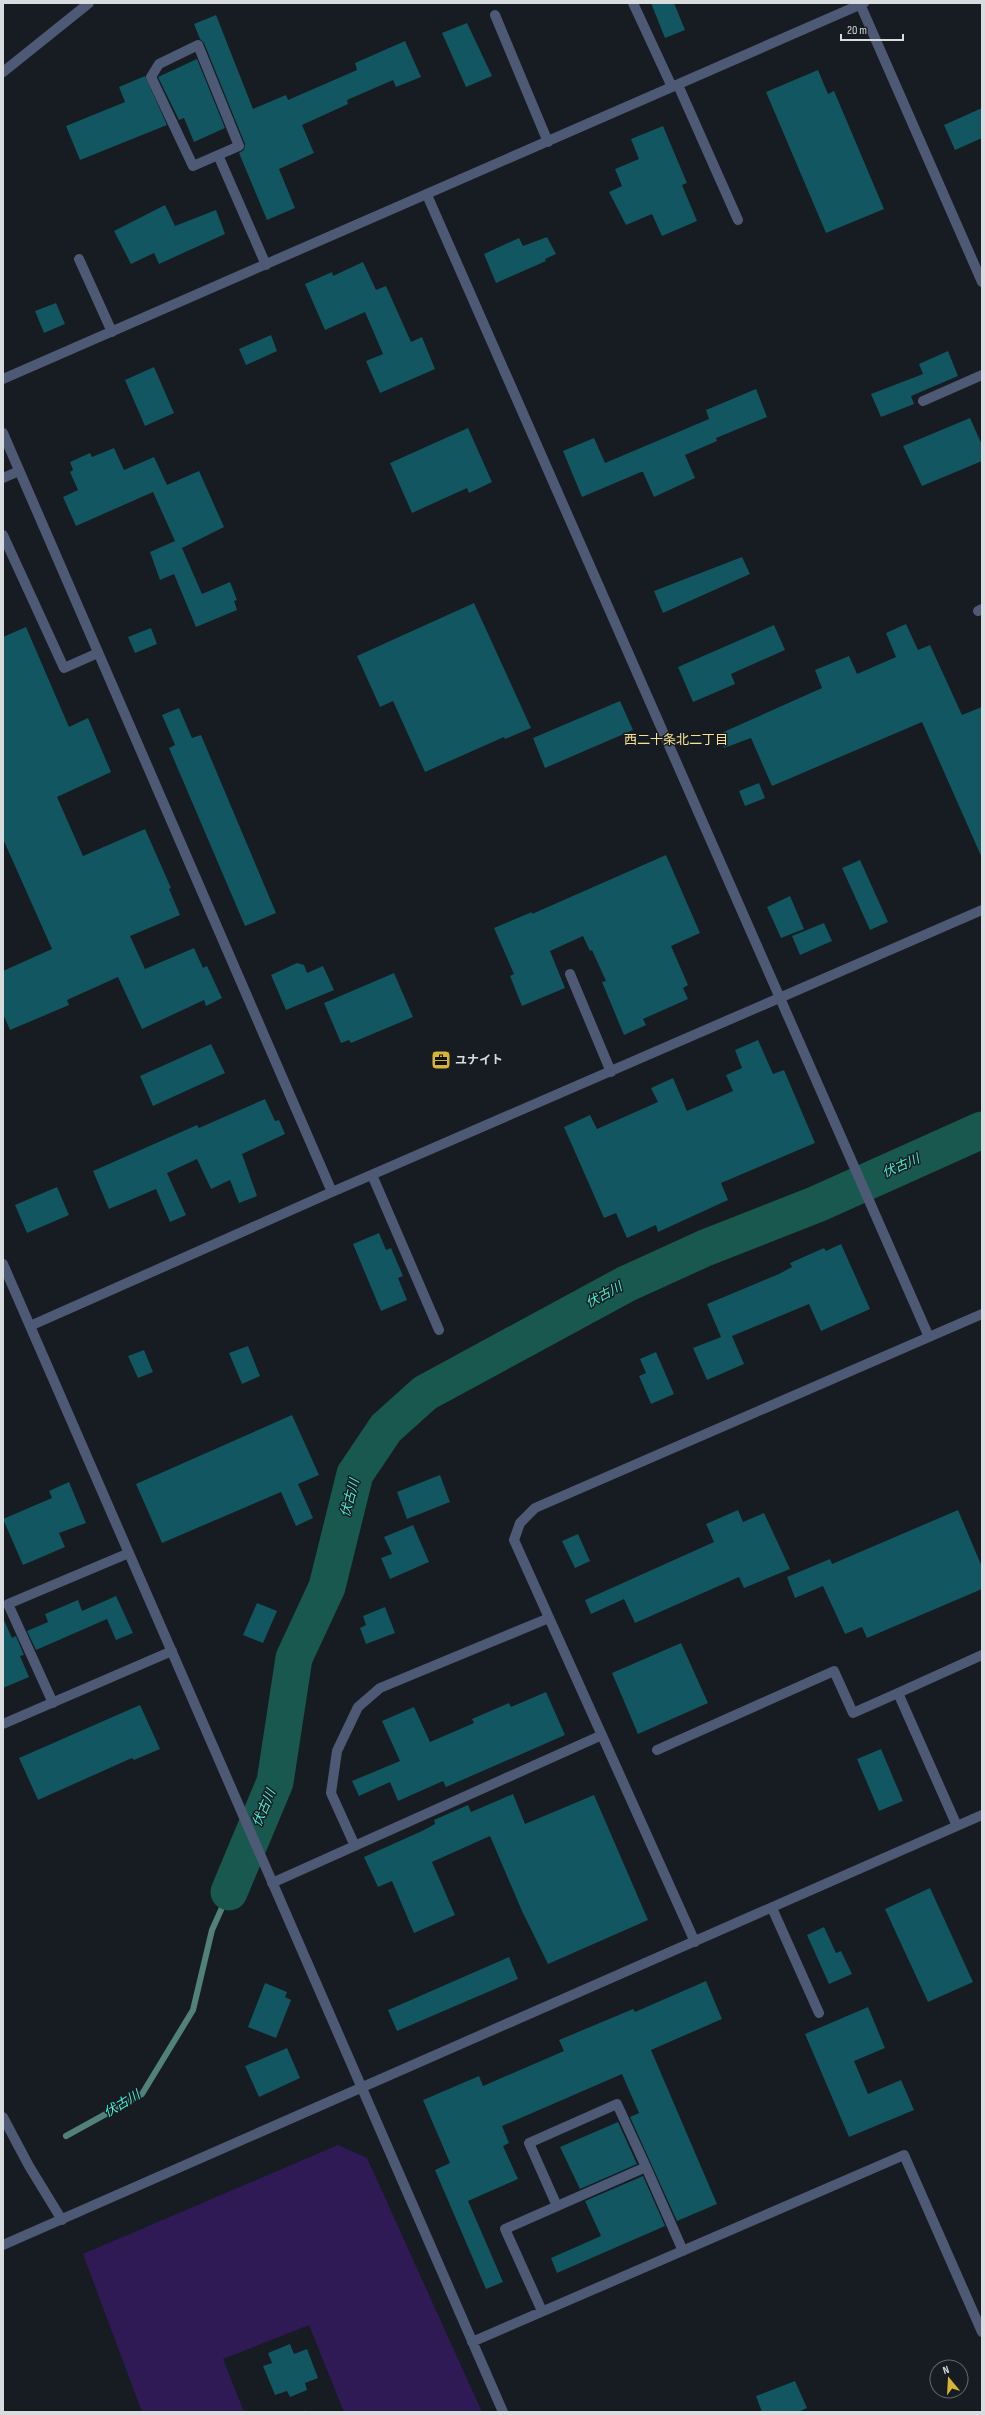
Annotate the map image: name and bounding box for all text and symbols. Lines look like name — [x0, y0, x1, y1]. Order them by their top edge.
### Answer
scale bar — [841, 16, 903, 42]
text: 20 m — [847, 23, 867, 38]
district label: 西二十条北二丁目 — [624, 732, 728, 748]
office icon: ユナイト — [430, 1049, 452, 1071]
place label: ユナイト — [455, 1053, 503, 1068]
water label: 伏古川 — [880, 1150, 924, 1181]
water label: 伏古川 — [583, 1278, 627, 1311]
water label: 伏古川 — [337, 1475, 363, 1519]
water label: 伏古川 — [249, 1785, 280, 1829]
water label: 伏古川 — [101, 2086, 145, 2121]
north arrow — [929, 2359, 969, 2399]
text: N — [941, 2363, 951, 2377]

